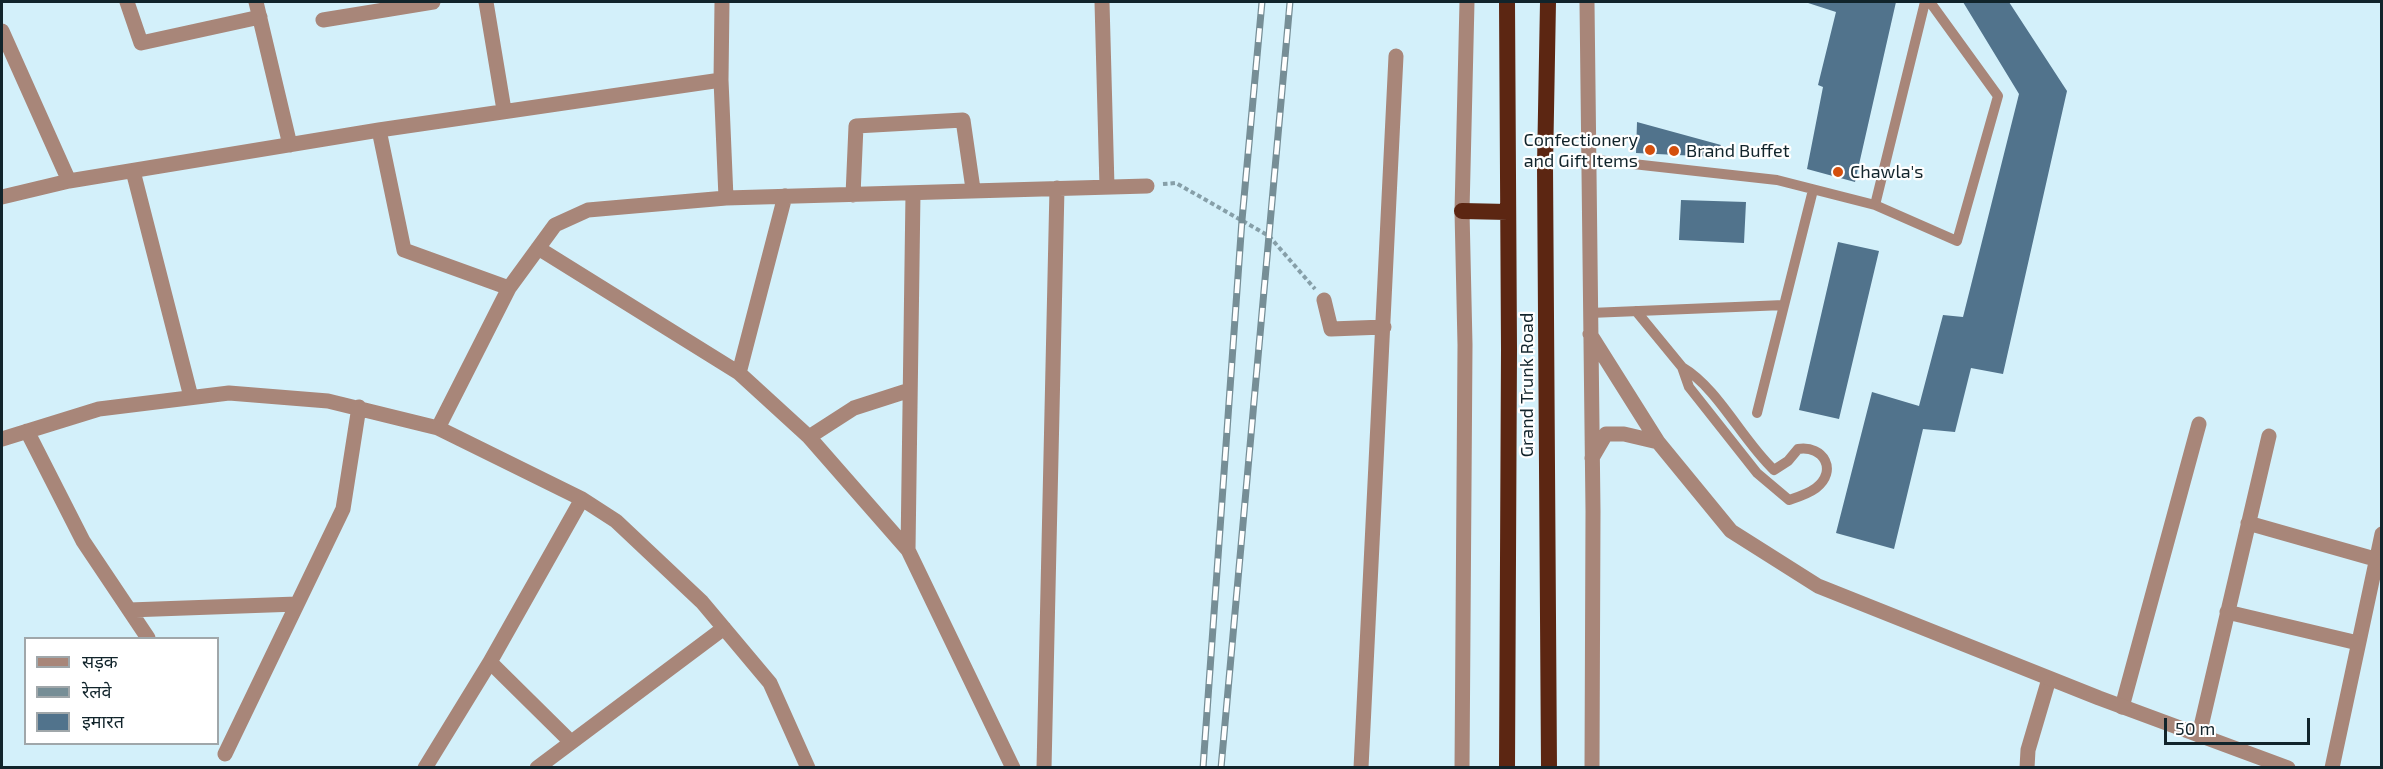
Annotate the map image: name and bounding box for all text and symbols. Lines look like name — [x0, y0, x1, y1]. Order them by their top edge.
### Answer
place label: Confectionery and Gift Items — [1523, 129, 1638, 172]
place label: Brand Buffet — [1686, 140, 1790, 162]
marker: Confectionery and Gift Items — [1643, 143, 1657, 157]
marker: Brand Buffet — [1667, 144, 1681, 158]
place label: Chawla's — [1850, 161, 1923, 183]
marker: Chawla's — [1831, 165, 1845, 179]
street label: Grand Trunk Road — [1516, 313, 1538, 457]
legend — [24, 637, 219, 745]
text: सड़क — [82, 650, 118, 672]
text: रेलवे — [82, 680, 112, 702]
scale bar — [2167, 706, 2312, 744]
text: इमारत — [82, 710, 124, 732]
text: 50 m — [2175, 717, 2215, 739]

